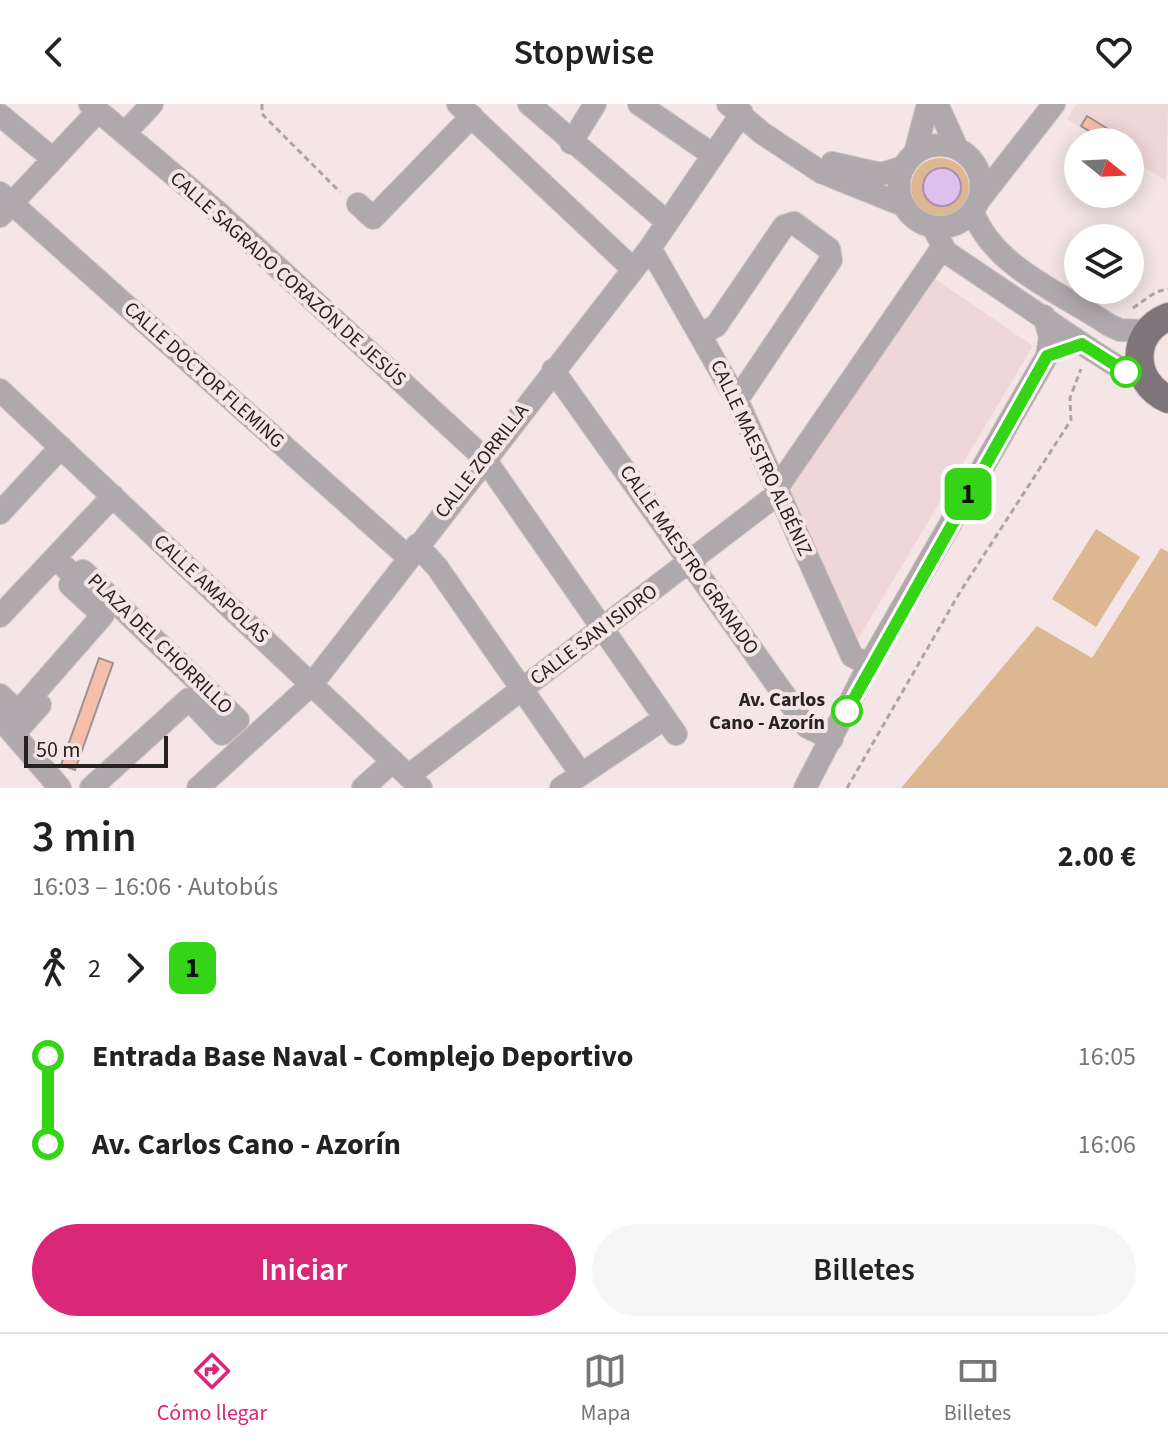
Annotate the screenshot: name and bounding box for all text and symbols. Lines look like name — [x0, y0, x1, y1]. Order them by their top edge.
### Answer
text: Stopwise — [513, 27, 655, 78]
icon: back — [32, 30, 76, 74]
icon: heart — [1092, 30, 1136, 74]
north arrow — [1064, 128, 1144, 208]
map controls — [1064, 128, 1144, 304]
street label: CALLE SAGRADO CORAZÓN DE JESÚS — [164, 165, 412, 393]
button: layers — [1064, 224, 1144, 304]
street label: CALLE DOCTOR FLEMING — [118, 295, 290, 455]
street label: CALLE MAESTRO ALBÉNIZ — [703, 355, 819, 561]
unlabelled marker — [1111, 357, 1141, 387]
street label: CALLE ZORRILLA — [428, 398, 536, 524]
street label: CALLE MAESTRO GRANADO — [613, 460, 765, 660]
line badge: 1 — [942, 468, 994, 520]
text: 1 — [961, 474, 975, 514]
street label: CALLE AMAPOLAS — [147, 528, 275, 650]
street label: PLAZA DEL CHORRILLO — [81, 567, 239, 721]
street label: CALLE SAN ISIDRO — [525, 578, 663, 692]
place label: Av. Carlos Cano - Azorín — [709, 686, 825, 737]
marker: Av. Carlos Cano - Azorín — [832, 696, 862, 726]
scale bar — [24, 732, 168, 768]
text: 50 m — [36, 734, 81, 766]
text: 3 min — [32, 806, 137, 869]
text: 2.00 € — [1058, 835, 1136, 878]
text: 16:03 – 16:06 · Autobús — [32, 868, 278, 905]
icon: walk — [32, 946, 76, 990]
icon: forward — [113, 946, 157, 990]
text: 1 — [185, 948, 200, 988]
text: 2 — [88, 950, 101, 987]
text: Entrada Base Naval - Complejo Deportivo — [92, 1035, 633, 1078]
text: 16:05 — [1078, 1038, 1136, 1075]
text: Av. Carlos Cano - Azorín — [92, 1123, 401, 1166]
text: 16:06 — [1078, 1126, 1136, 1163]
button: Iniciar — [32, 1224, 576, 1316]
button: Billetes — [592, 1224, 1136, 1316]
tab: Cómo llegar — [157, 1349, 267, 1429]
tab: Mapa — [580, 1349, 630, 1429]
tab: Billetes — [944, 1349, 1011, 1429]

